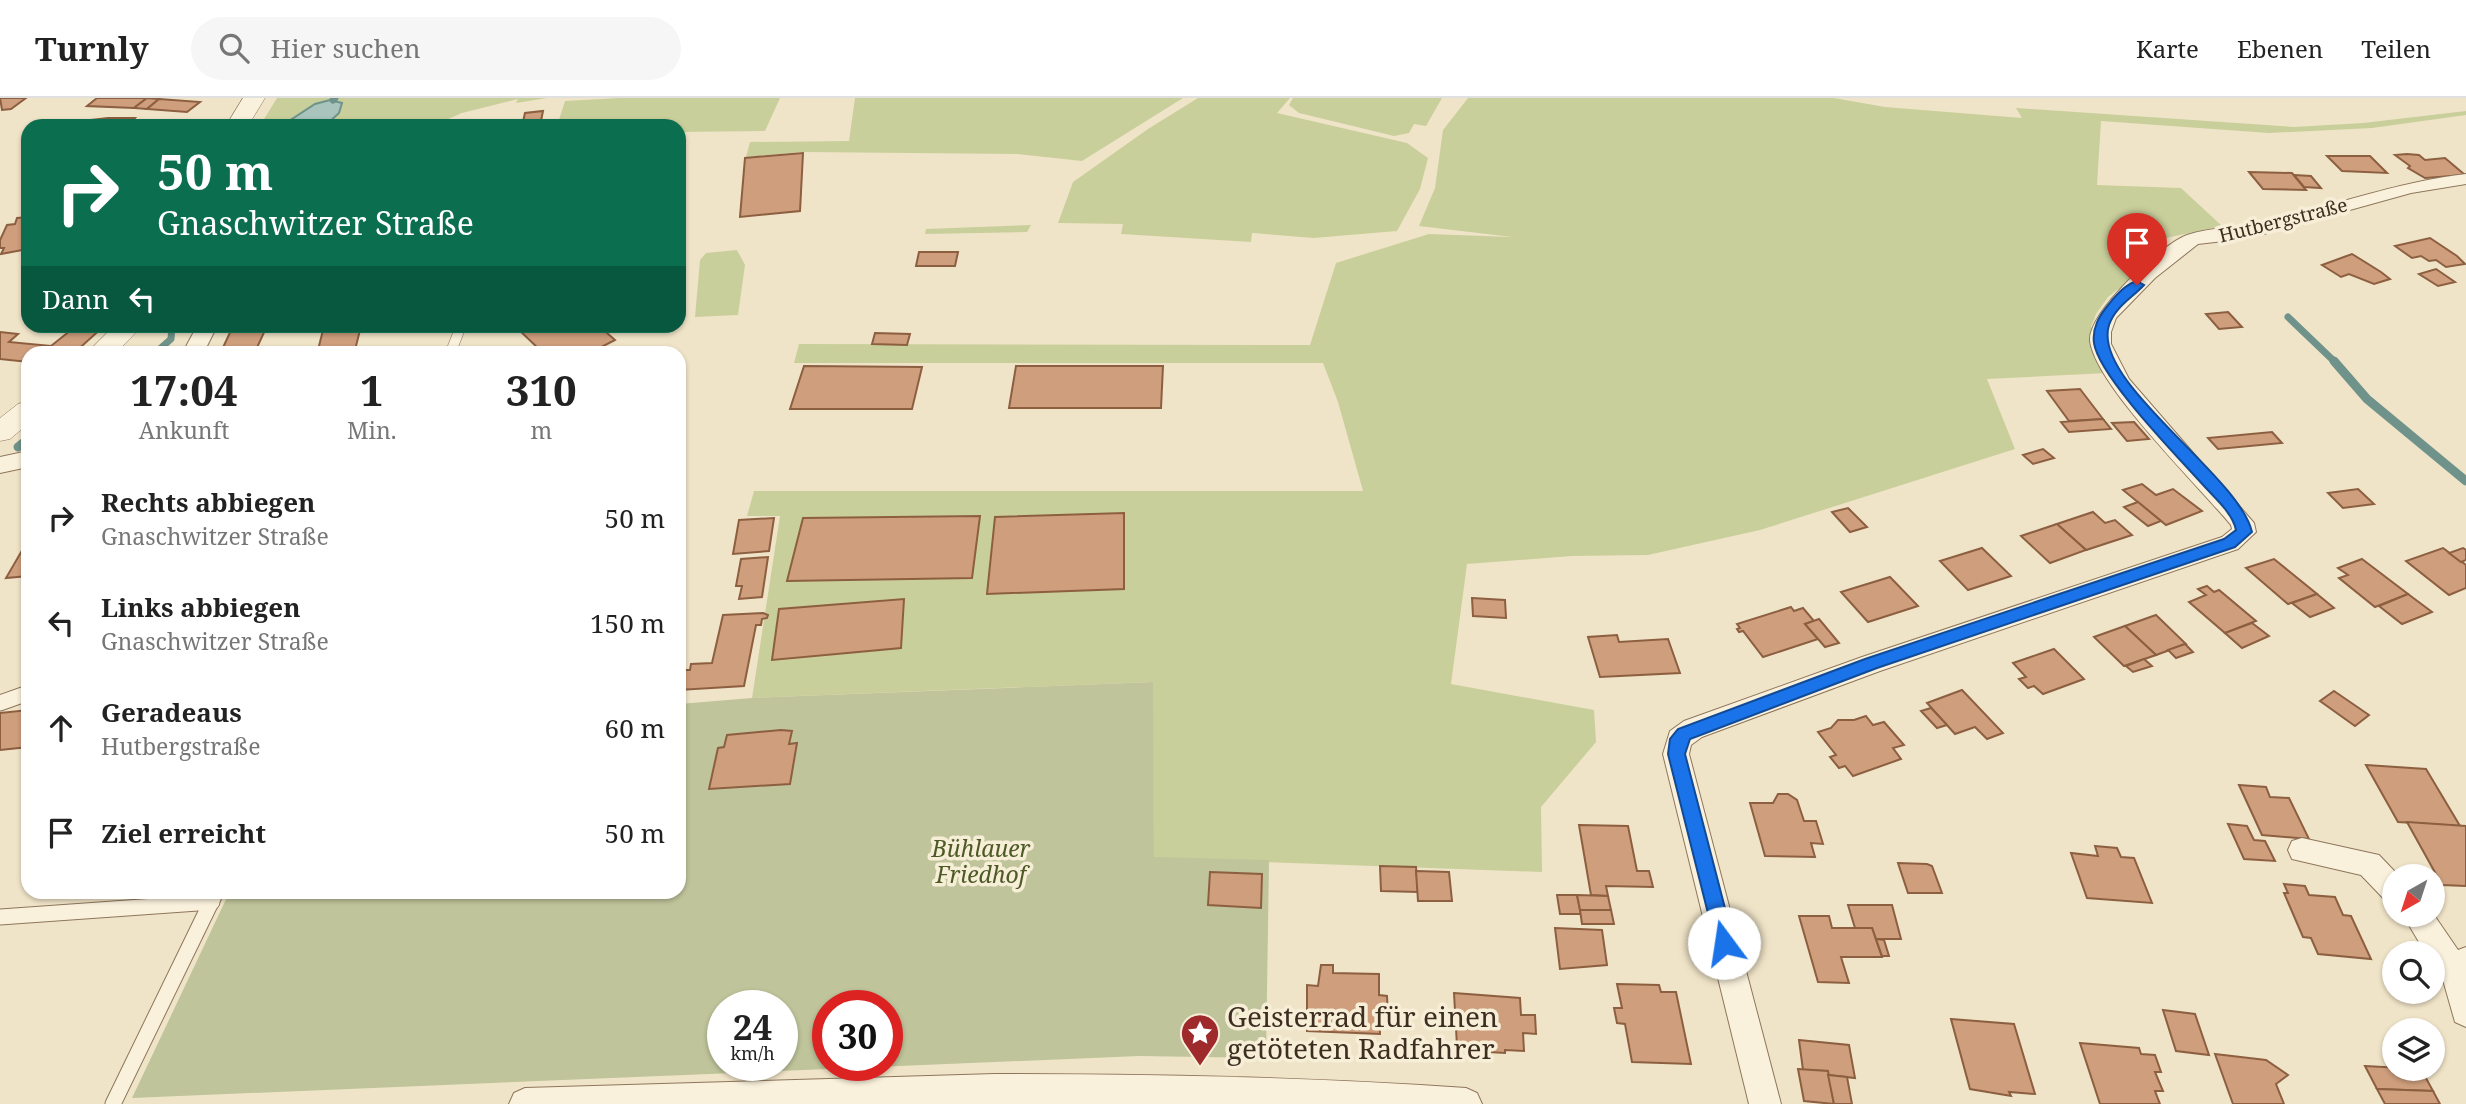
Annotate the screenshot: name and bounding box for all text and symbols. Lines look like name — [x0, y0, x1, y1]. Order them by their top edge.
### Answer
search box — [191, 17, 681, 80]
text: Turnly — [35, 26, 149, 71]
icon: search — [215, 29, 253, 67]
text: Hier suchen — [271, 30, 421, 66]
text: Karte — [2136, 32, 2199, 65]
text: Ebenen — [2237, 32, 2323, 65]
text: Teilen — [2361, 32, 2431, 65]
text: 50 m — [157, 138, 273, 204]
icon: right — [42, 147, 133, 238]
street label: Hutbergstraße — [2216, 191, 2350, 249]
text: Gnaschwitzer Straße — [157, 201, 474, 244]
pin — [2107, 213, 2167, 285]
icon: arrive — [2118, 224, 2156, 262]
icon: left — [123, 280, 161, 318]
text: Dann — [42, 281, 109, 317]
text: 17:04 — [130, 361, 238, 418]
text: 1 — [360, 361, 384, 418]
text: 310 — [506, 361, 577, 418]
text: Ankunft — [139, 414, 229, 446]
text: Min. — [347, 414, 397, 446]
text: m — [530, 414, 552, 446]
text: Rechts abbiegen — [101, 484, 315, 520]
icon: right — [42, 499, 80, 537]
text: 50 m — [605, 500, 665, 536]
text: Gnaschwitzer Straße — [101, 520, 329, 552]
text: Links abbiegen — [101, 589, 300, 625]
icon: left — [42, 604, 80, 642]
text: 150 m — [590, 605, 665, 641]
text: Gnaschwitzer Straße — [101, 625, 329, 657]
text: Geradeaus — [101, 694, 242, 730]
icon: ahead — [42, 709, 80, 747]
text: 60 m — [605, 710, 665, 746]
text: Hutbergstraße — [101, 730, 261, 762]
icon: arrive — [42, 814, 80, 852]
text: Ziel erreicht — [101, 815, 266, 851]
text: 50 m — [605, 815, 665, 851]
park label: Bühlauer Friedhof — [931, 832, 1031, 890]
north arrow — [2382, 864, 2445, 928]
map controls — [2382, 864, 2445, 1081]
position arrow — [1687, 906, 1761, 980]
button: search — [2382, 941, 2445, 1004]
speed limit sign: 30 — [812, 990, 903, 1081]
place label: Geisterrad für einen getöteten Radfahrer — [1227, 997, 1498, 1067]
text: 24 — [733, 1003, 772, 1050]
place icon: Geisterrad für einen getöteten Radfahrer — [1179, 1012, 1221, 1067]
button: layers — [2382, 1018, 2445, 1081]
text: km/h — [730, 1041, 775, 1065]

